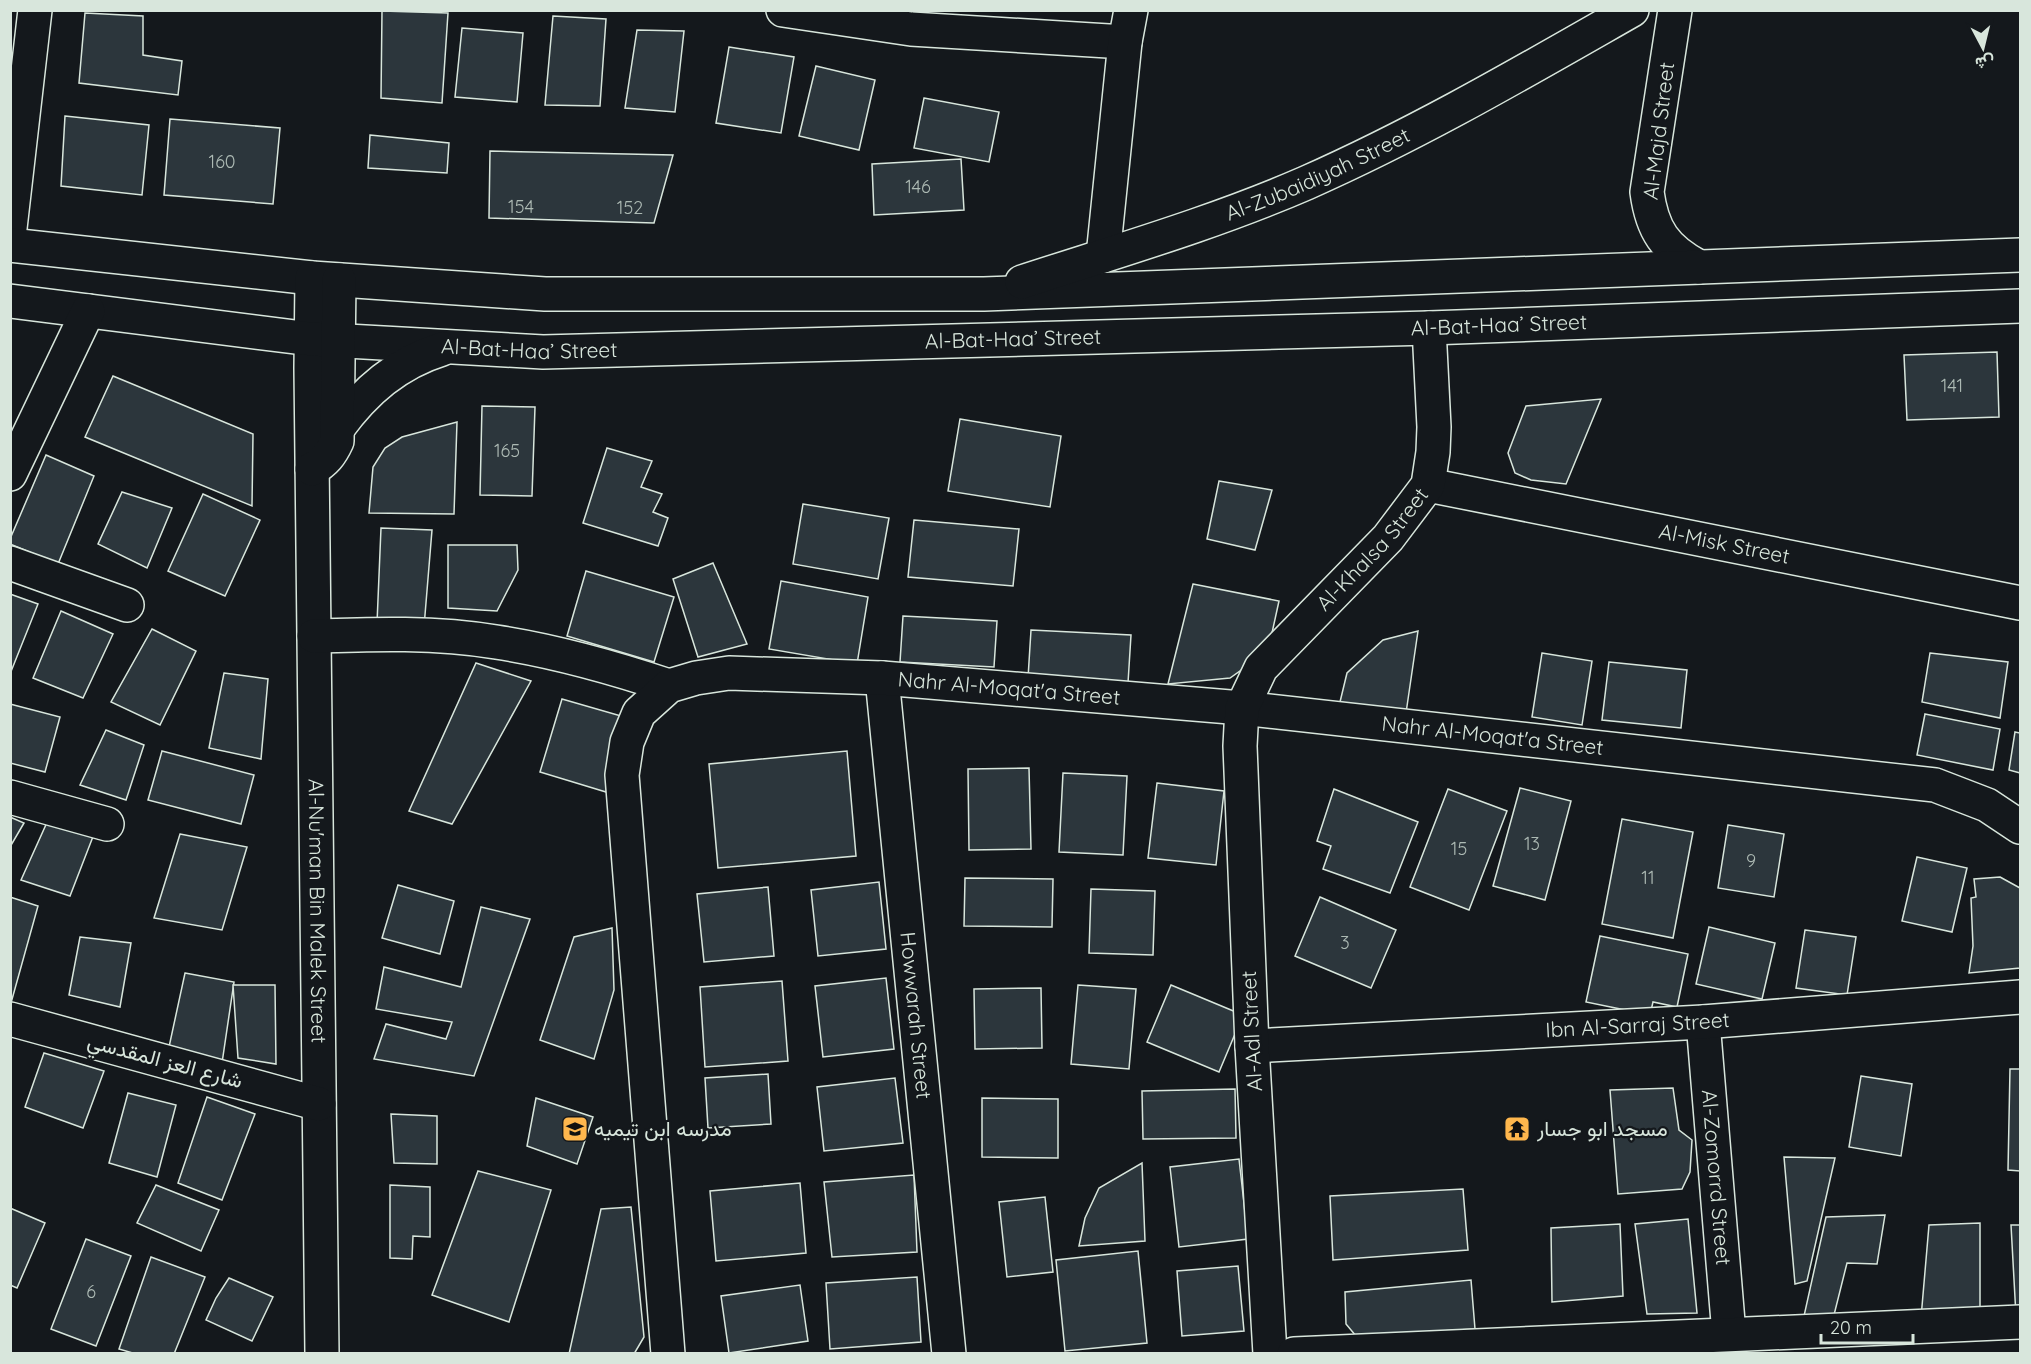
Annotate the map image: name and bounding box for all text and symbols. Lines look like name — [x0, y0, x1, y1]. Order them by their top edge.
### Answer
north arrow — [1953, 18, 2013, 78]
text: ش — [1974, 52, 1996, 74]
street label: Al-Majd Street — [1637, 61, 1679, 201]
street label: Al-Zubaidiyah Street — [1222, 121, 1414, 226]
house number: 160 — [208, 150, 236, 173]
house number: 146 — [905, 175, 931, 198]
house number: 154 — [508, 195, 534, 218]
house number: 152 — [617, 196, 643, 219]
street label: Al-Bat-Haa’ Street — [1410, 308, 1587, 340]
street label: Al-Bat-Haa’ Street — [925, 323, 1102, 354]
street label: Al-Bat-Haa’ Street — [441, 332, 618, 364]
house number: 141 — [1941, 374, 1963, 397]
house number: 165 — [494, 439, 520, 462]
street label: Al-Khalsa Street — [1310, 482, 1433, 616]
street label: Al-Misk Street — [1657, 517, 1792, 569]
street label: Nahr Al-Moqat'a Street — [897, 665, 1121, 710]
street label: Nahr Al-Moqat'a Street — [1380, 710, 1605, 760]
street label: Al-Nu'man Bin Malek Street — [304, 778, 333, 1043]
house number: 13 — [1524, 832, 1540, 855]
house number: 15 — [1451, 837, 1467, 860]
house number: 9 — [1746, 849, 1756, 872]
house number: 11 — [1641, 866, 1655, 889]
street label: Howwarah Street — [895, 930, 938, 1100]
house number: 3 — [1340, 931, 1350, 954]
street label: Al-Adl Street — [1235, 970, 1267, 1092]
street label: Ibn Al-Sarraj Street — [1545, 1006, 1731, 1042]
street label: شارع العز المقدسي — [84, 1027, 246, 1098]
street label: Al-Zomorrd Street — [1697, 1088, 1737, 1266]
school or university icon: مدرسه ابن تيميه — [560, 1114, 590, 1144]
temple icon: مسجد ابو جسار — [1502, 1114, 1532, 1144]
place label: مدرسه ابن تيميه — [594, 1115, 732, 1142]
place label: مسجد ابو جسار — [1536, 1115, 1668, 1142]
house number: 6 — [86, 1280, 96, 1303]
scale bar — [1821, 1307, 1912, 1345]
text: 20 m — [1830, 1316, 1872, 1339]

